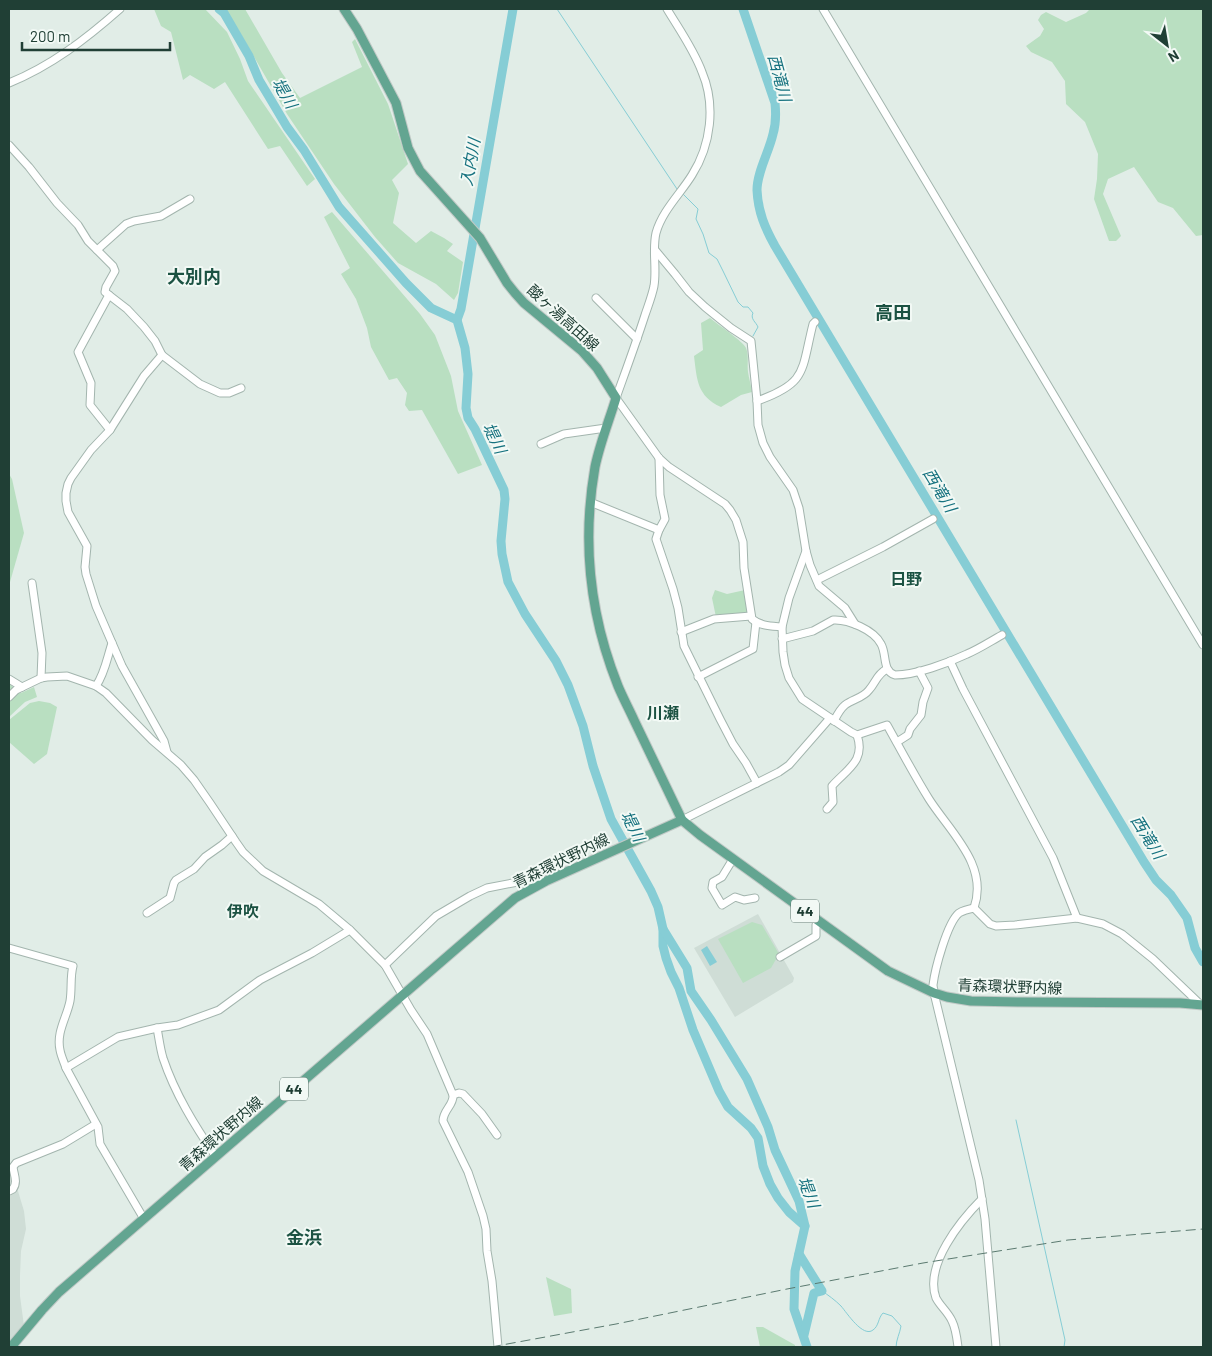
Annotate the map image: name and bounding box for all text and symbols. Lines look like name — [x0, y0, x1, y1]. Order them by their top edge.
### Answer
scale bar — [22, 20, 170, 52]
north arrow — [1142, 20, 1192, 70]
text: 200 m — [30, 27, 70, 45]
text: N — [1166, 47, 1182, 66]
water label: 西滝川 — [765, 52, 796, 105]
water label: 堤川 — [269, 74, 303, 113]
water label: 入内川 — [456, 135, 483, 187]
district label: 大別内 — [167, 265, 221, 287]
street label: 酸ヶ湯高田線 — [524, 280, 603, 354]
district label: 高田 — [875, 301, 911, 323]
water label: 堤川 — [480, 419, 512, 458]
water label: 西滝川 — [920, 464, 962, 517]
district label: 日野 — [890, 569, 922, 588]
district label: 川瀬 — [647, 703, 679, 722]
water label: 堤川 — [618, 807, 650, 846]
water label: 西滝川 — [1128, 811, 1170, 864]
street label: 青森環状野内線 — [509, 829, 612, 891]
road number: 44 — [791, 899, 819, 922]
district label: 伊吹 — [226, 901, 259, 920]
street label: 青森環状野内線 — [957, 975, 1063, 997]
road number: 44 — [280, 1078, 308, 1100]
street label: 青森環状野内線 — [175, 1092, 266, 1174]
water label: 堤川 — [795, 1173, 825, 1212]
district label: 金浜 — [286, 1226, 322, 1248]

